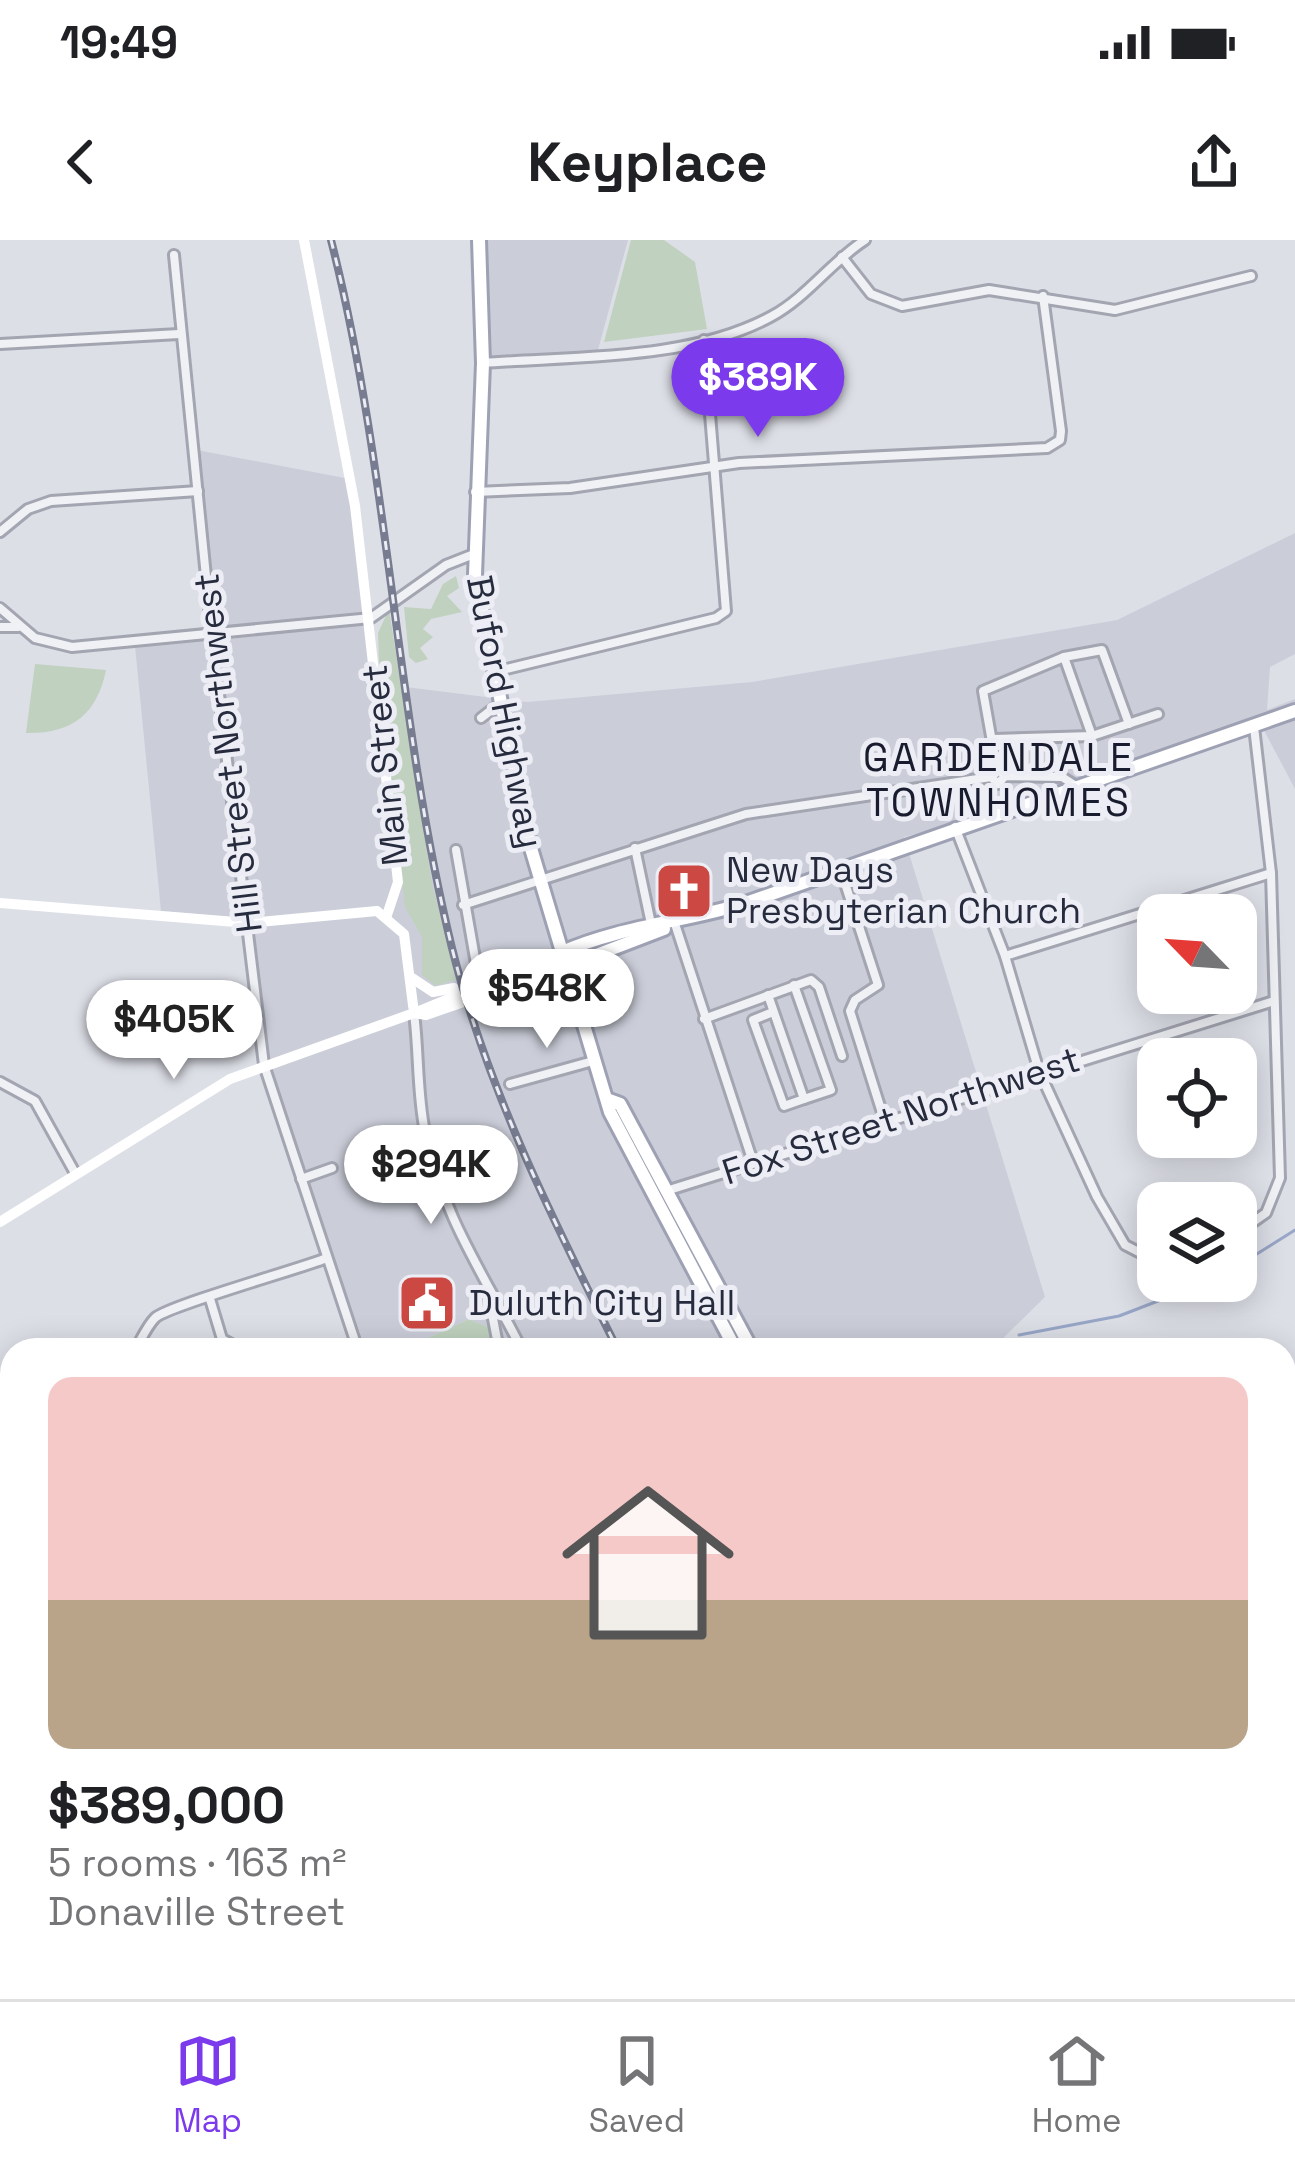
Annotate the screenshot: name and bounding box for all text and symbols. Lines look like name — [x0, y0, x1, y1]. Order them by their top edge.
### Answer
text: 19:49 — [60, 14, 178, 71]
text: Keyplace — [528, 128, 767, 197]
icon: back — [48, 129, 114, 195]
icon: share — [1181, 129, 1247, 195]
pin: $389K — [674, 338, 842, 440]
text: $389K — [698, 352, 818, 401]
street label: Hill Street Northwest — [183, 571, 273, 935]
street label: Buford Highway — [456, 572, 554, 852]
street label: Main Street — [352, 662, 418, 868]
district label: GARDENDALE TOWNHOMES — [863, 733, 1135, 827]
place label: New Days Presbyterian Church — [726, 847, 1081, 934]
church icon: New Days Presbyterian Church — [653, 860, 715, 922]
north arrow — [1137, 894, 1257, 1014]
map controls — [1137, 894, 1257, 1302]
pin: $548K — [463, 949, 631, 1051]
text: $548K — [487, 963, 607, 1012]
pin: $405K — [90, 980, 258, 1082]
text: $405K — [113, 994, 235, 1043]
street label: Fox Street Northwest — [716, 1036, 1086, 1196]
button: locate — [1137, 1038, 1257, 1158]
pin: $294K — [347, 1125, 515, 1227]
text: $294K — [371, 1139, 491, 1188]
button: layers — [1137, 1182, 1257, 1302]
public building icon: Duluth City Hall — [396, 1272, 458, 1334]
place label: Duluth City Hall — [469, 1280, 735, 1326]
icon: home — [540, 1455, 756, 1671]
text: $389,000 — [48, 1773, 285, 1838]
text: 5 rooms · 163 m² — [48, 1838, 347, 1887]
text: Donaville Street — [48, 1887, 345, 1936]
tab: Map — [173, 2028, 242, 2142]
tab: Saved — [589, 2028, 685, 2142]
tab: Home — [1032, 2028, 1122, 2142]

